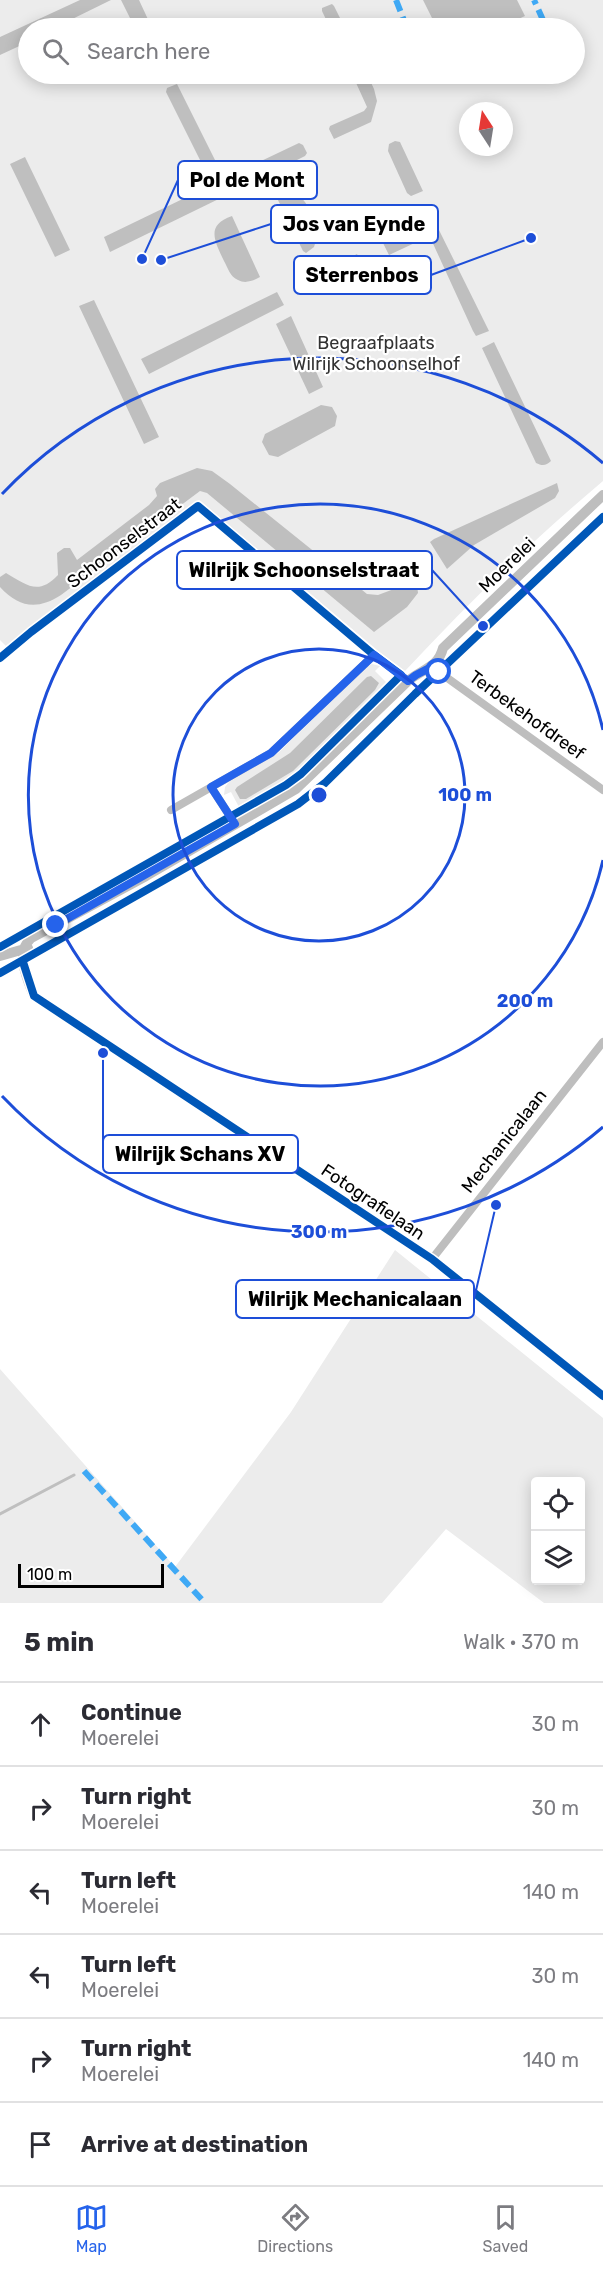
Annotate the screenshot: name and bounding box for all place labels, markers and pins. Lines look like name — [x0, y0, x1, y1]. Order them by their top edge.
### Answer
callout: Pol de Mont — [178, 161, 317, 199]
callout: Jos van Eynde — [271, 205, 438, 243]
callout: Sterrenbos — [294, 256, 431, 294]
callout: Wilrijk Schoonselstraat — [177, 551, 432, 589]
centre of rings — [309, 785, 329, 805]
callout: Wilrijk Schans XV — [103, 1135, 298, 1173]
callout: Wilrijk Mechanicalaan — [236, 1280, 474, 1318]

